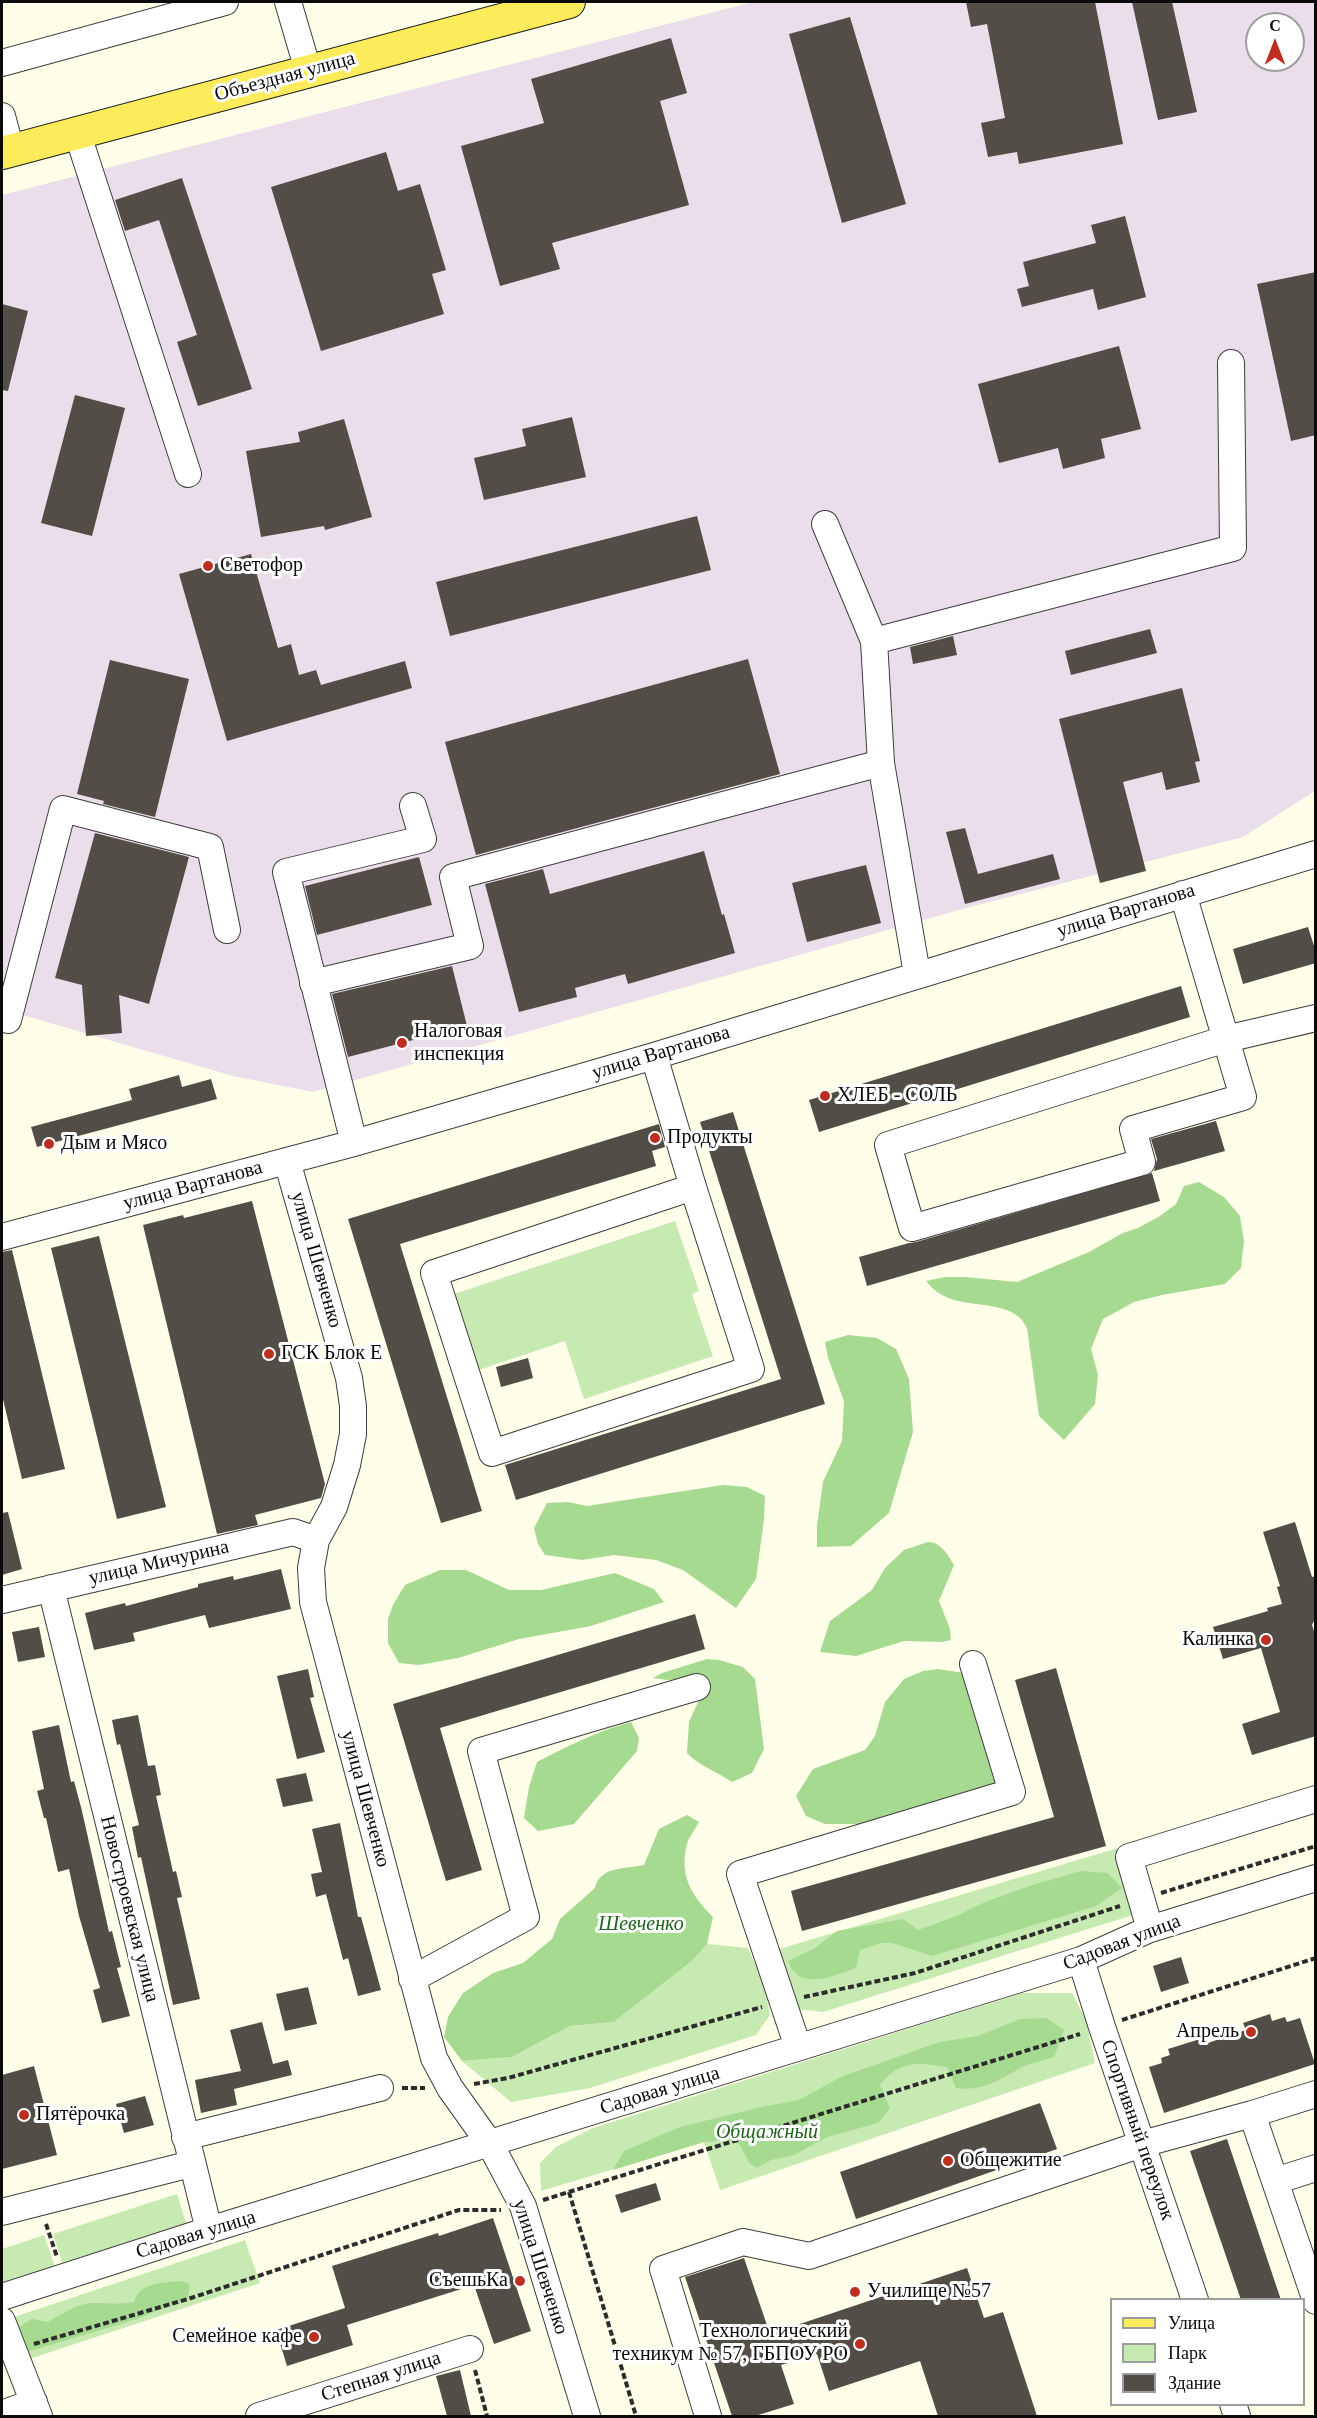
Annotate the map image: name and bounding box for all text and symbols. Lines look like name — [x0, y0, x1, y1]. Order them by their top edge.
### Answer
north arrow — [1245, 12, 1305, 72]
text: С — [1269, 17, 1281, 34]
street label: Объездная улица — [212, 47, 358, 107]
place label: Светофор — [220, 554, 303, 578]
marker: Светофор — [201, 559, 215, 573]
street label: улица Вартанова — [1054, 879, 1198, 943]
place label: Налоговая инспекция — [414, 1020, 504, 1067]
street label: улица Вартанова — [589, 1021, 733, 1085]
marker: Налоговая инспекция — [395, 1036, 409, 1050]
place label: ХЛЕБ - СОЛЬ — [837, 1084, 957, 1108]
marker: ХЛЕБ - СОЛЬ — [818, 1089, 832, 1103]
place label: Продукты — [667, 1126, 753, 1150]
marker: Продукты — [648, 1131, 662, 1145]
place label: Дым и Мясо — [61, 1132, 167, 1156]
marker: Дым и Мясо — [42, 1137, 56, 1151]
street label: улица Вартанова — [121, 1156, 265, 1216]
street label: улица Шевченко — [285, 1189, 347, 1331]
place label: ГСК Блок Е — [281, 1342, 382, 1366]
marker: ГСК Блок Е — [262, 1347, 276, 1361]
street label: улица Мичурина — [87, 1535, 231, 1591]
place label: Калинка — [1182, 1628, 1254, 1652]
marker: Калинка — [1259, 1633, 1273, 1647]
street label: улица Шевченко — [335, 1728, 395, 1870]
street label: Новостроевская улица — [94, 1813, 164, 2005]
street label: Садовая улица — [1060, 1910, 1184, 1976]
park label: Шевченко — [598, 1913, 684, 1937]
place label: Апрель — [1176, 2020, 1239, 2044]
marker: Апрель — [1244, 2025, 1258, 2039]
street label: Спортивный переулок — [1095, 2037, 1179, 2223]
street label: Садовая улица — [597, 2061, 723, 2121]
place label: Пятёрочка — [36, 2103, 125, 2127]
marker: Пятёрочка — [17, 2108, 31, 2122]
park label: Общажный — [716, 2121, 818, 2145]
place label: Общежитие — [960, 2149, 1062, 2173]
marker: Общежитие — [941, 2154, 955, 2168]
street label: улица Шевченко — [507, 2196, 573, 2338]
street label: Садовая улица — [133, 2205, 259, 2265]
place label: СъешьКа — [429, 2269, 508, 2293]
marker: СъешьКа — [513, 2274, 527, 2288]
place label: Училище №57 — [867, 2280, 991, 2304]
marker: Училище №57 — [848, 2285, 862, 2299]
legend — [1110, 2298, 1305, 2406]
text: Улица — [1168, 2313, 1215, 2333]
place label: Технологический техникум № 57, ГБПОУ РО — [613, 2320, 848, 2367]
place label: Семейное кафе — [172, 2325, 302, 2349]
marker: Семейное кафе — [307, 2330, 321, 2344]
marker: Технологический техникум № 57, ГБПОУ РО — [853, 2337, 867, 2351]
text: Парк — [1168, 2343, 1207, 2363]
street label: Степная улица — [318, 2346, 444, 2408]
text: Здание — [1168, 2373, 1221, 2393]

